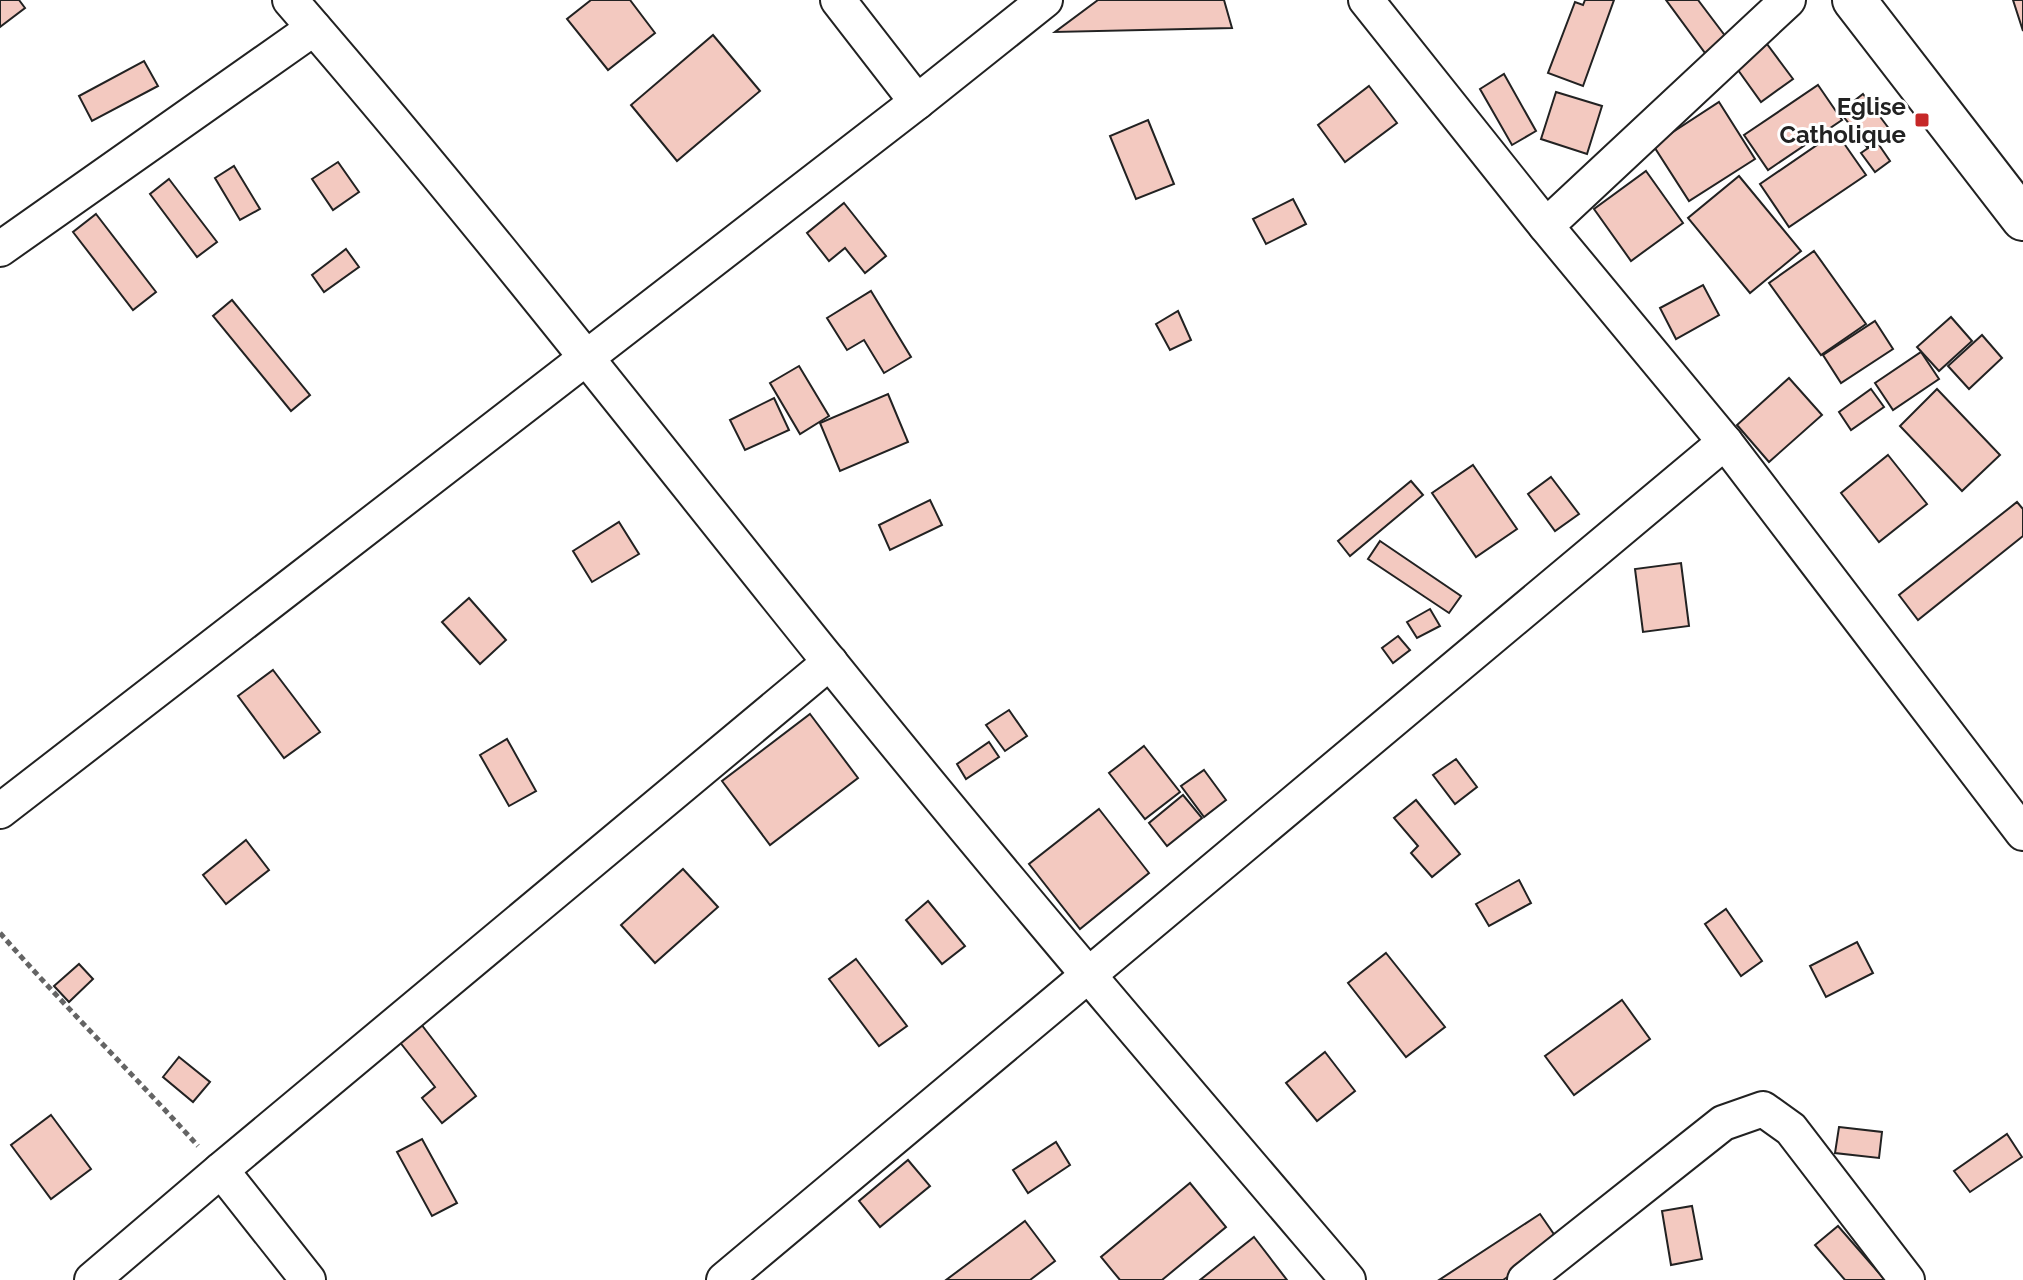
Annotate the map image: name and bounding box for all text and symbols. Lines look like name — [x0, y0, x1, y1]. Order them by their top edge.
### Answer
place label: Eglise Catholique — [1779, 92, 1906, 149]
marker: Eglise Catholique — [1913, 111, 1931, 129]

